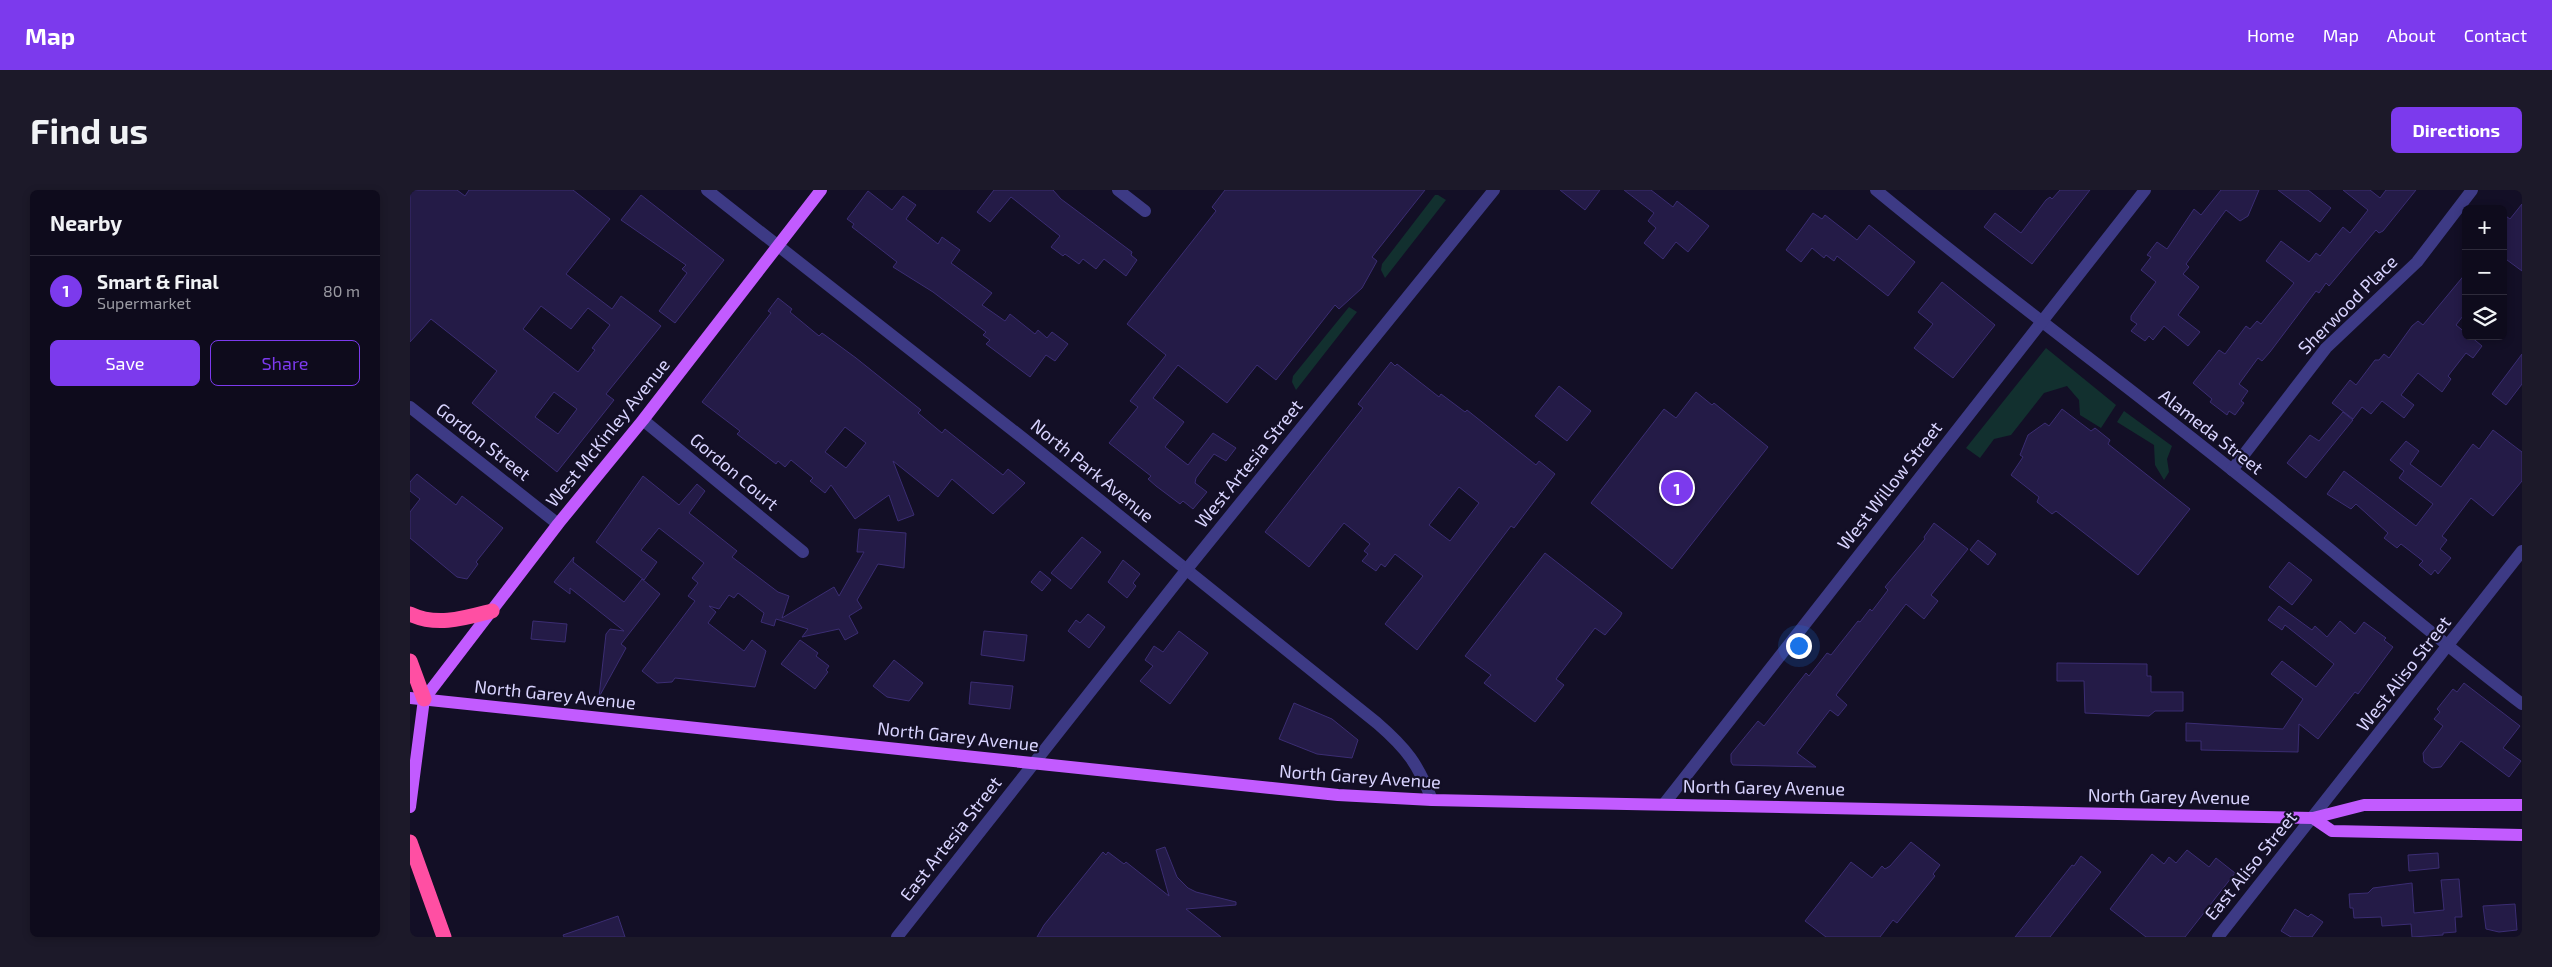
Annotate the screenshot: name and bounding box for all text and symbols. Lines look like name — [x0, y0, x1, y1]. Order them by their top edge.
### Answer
text: Map — [25, 21, 75, 50]
text: Home — [2247, 24, 2295, 46]
text: Map — [2323, 24, 2359, 46]
text: About — [2387, 24, 2436, 46]
text: Contact — [2464, 24, 2527, 46]
button: Directions — [2391, 107, 2522, 153]
text: Find us — [30, 109, 148, 151]
map controls — [2462, 205, 2507, 340]
button: + — [2462, 205, 2507, 250]
text: Nearby — [50, 210, 122, 235]
street label: Sherwood Place — [2293, 250, 2401, 358]
button: − — [2462, 250, 2507, 295]
text: Smart & Final — [97, 270, 219, 293]
text: 1 — [63, 281, 69, 300]
text: 80 m — [323, 281, 360, 300]
text: Supermarket — [97, 293, 191, 312]
button: layers — [2462, 295, 2507, 340]
button: Save — [50, 340, 200, 386]
button: Share — [210, 340, 360, 386]
street label: West McKinley Avenue — [541, 354, 674, 511]
street label: Alameda Street — [2155, 384, 2268, 479]
street label: West Artesia Street — [1190, 395, 1307, 532]
street label: Gordon Street — [432, 398, 535, 485]
street label: North Park Avenue — [1027, 414, 1159, 527]
street label: West Willow Street — [1832, 417, 1946, 554]
street label: Gordon Court — [686, 428, 783, 515]
pin: 1 — [1661, 469, 1693, 507]
street label: West Aliso Street — [2351, 611, 2455, 735]
your location — [1786, 633, 1812, 659]
street label: North Garey Avenue — [473, 675, 637, 713]
street label: North Garey Avenue — [876, 717, 1040, 755]
street label: North Garey Avenue — [1278, 759, 1442, 793]
street label: East Artesia Street — [895, 772, 1006, 905]
street label: North Garey Avenue — [1683, 775, 1845, 799]
street label: North Garey Avenue — [2088, 784, 2250, 808]
street label: East Aliso Street — [2200, 806, 2301, 924]

